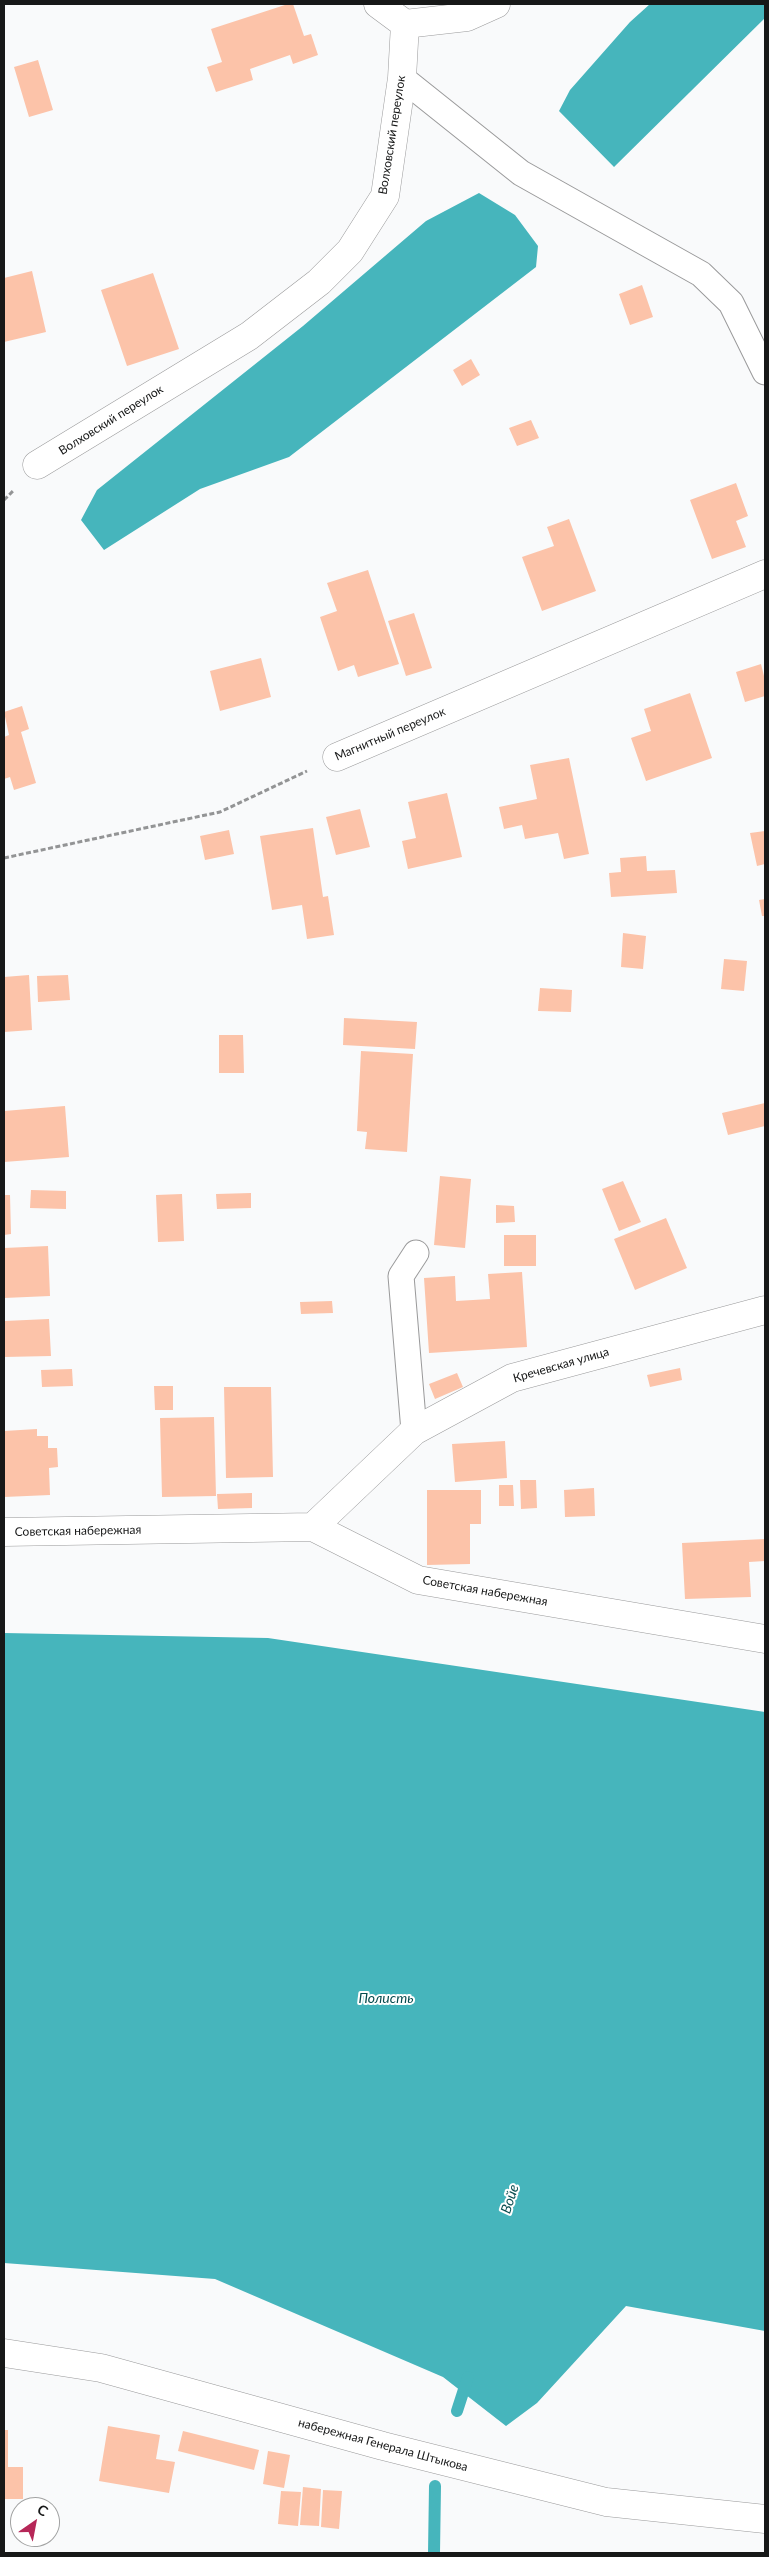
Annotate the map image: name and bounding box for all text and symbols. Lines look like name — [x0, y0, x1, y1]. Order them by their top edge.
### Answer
street label: Волховский переулок — [375, 74, 409, 196]
street label: Волховский переулок — [56, 382, 166, 458]
street label: Магнитный переулок — [333, 704, 447, 764]
street label: Кречевская улица — [511, 1344, 611, 1386]
street label: Советская набережная — [14, 1523, 142, 1539]
street label: Советская набережная — [421, 1573, 549, 1609]
water label: Полисть — [359, 1990, 413, 2006]
water label: Войе — [497, 2182, 523, 2216]
street label: набережная Генерала Штыкова — [297, 2415, 469, 2475]
north arrow — [10, 2497, 60, 2547]
text: С — [34, 2500, 51, 2519]

